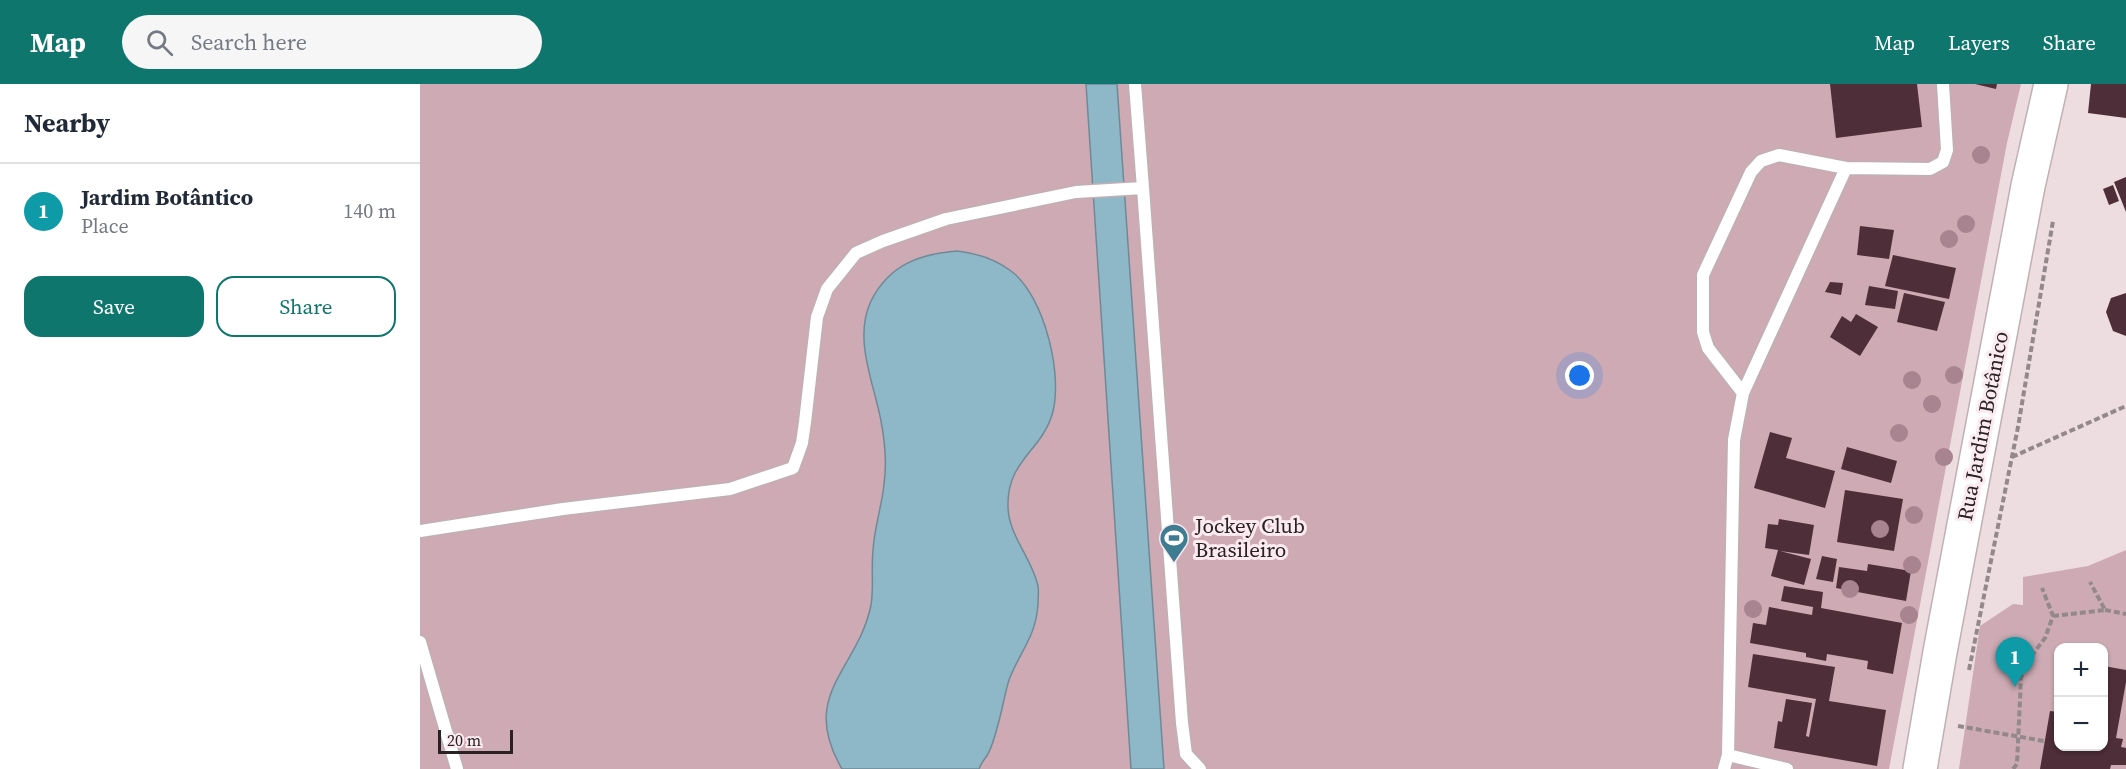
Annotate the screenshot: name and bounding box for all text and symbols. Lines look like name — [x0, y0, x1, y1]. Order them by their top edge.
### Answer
search box — [122, 15, 542, 69]
text: Map — [30, 23, 86, 61]
icon: search — [143, 26, 176, 59]
text: Search here — [191, 27, 307, 57]
text: Map — [1874, 28, 1915, 57]
text: Layers — [1948, 28, 2010, 57]
text: Share — [2043, 28, 2096, 57]
text: Nearby — [24, 105, 110, 141]
text: Jardim Botântico — [81, 182, 253, 212]
text: 1 — [38, 197, 49, 225]
text: 140 m — [343, 197, 396, 225]
text: Place — [81, 212, 129, 240]
button: Save — [24, 276, 204, 337]
button: Share — [216, 276, 396, 337]
street label: Rua Jardim Botânico — [1950, 329, 2015, 523]
your location — [1565, 361, 1594, 390]
place label: Jockey Club Brasileiro — [1194, 511, 1305, 564]
sports icon: Jockey Club Brasileiro — [1158, 522, 1190, 564]
pin: 1 — [1996, 638, 2034, 687]
map controls — [2054, 643, 2108, 751]
button: + — [2054, 643, 2108, 697]
button: − — [2054, 697, 2108, 751]
scale bar — [438, 727, 513, 754]
text: 20 m — [447, 729, 481, 751]

